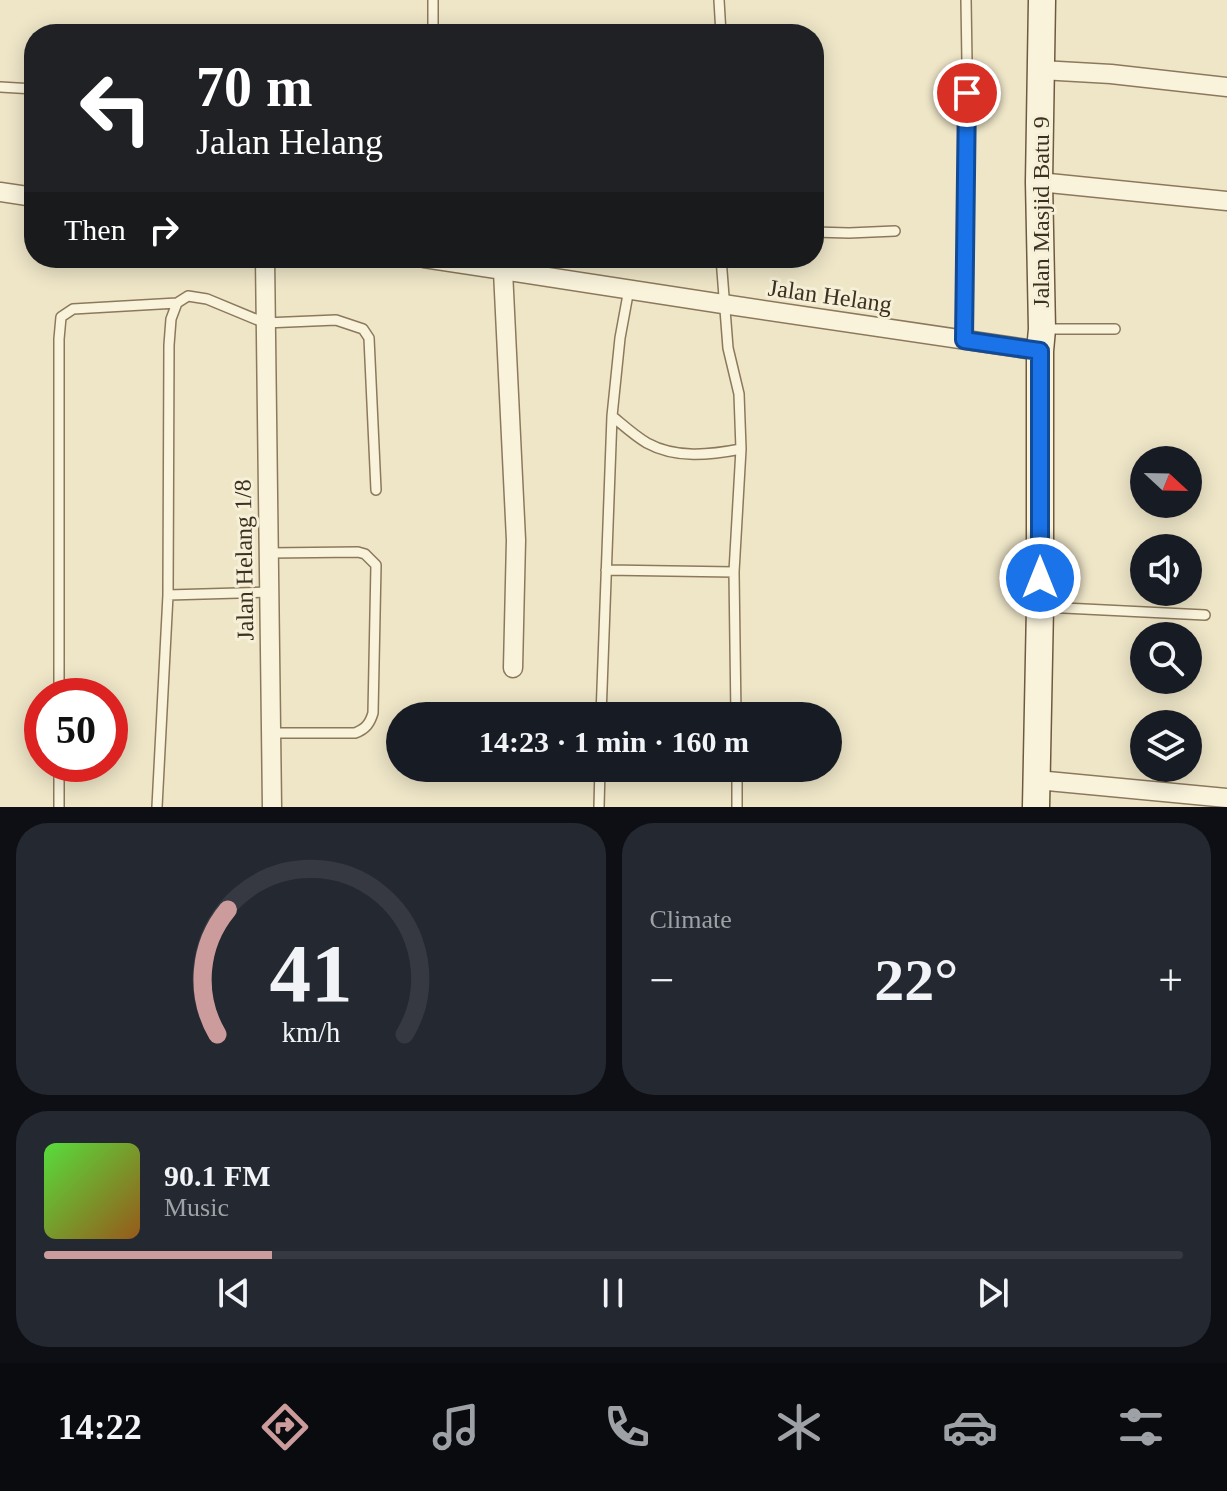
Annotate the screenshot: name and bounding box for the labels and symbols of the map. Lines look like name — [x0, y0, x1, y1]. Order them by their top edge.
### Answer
pin — [933, 59, 1001, 127]
street label: Jalan Masjid Batu 9 — [1028, 116, 1054, 308]
street label: Jalan Helang — [766, 274, 894, 318]
north arrow — [1130, 446, 1202, 518]
street label: Jalan Helang 1/8 — [230, 479, 258, 641]
position arrow — [998, 536, 1082, 620]
speed limit sign: 50 — [24, 678, 128, 782]

